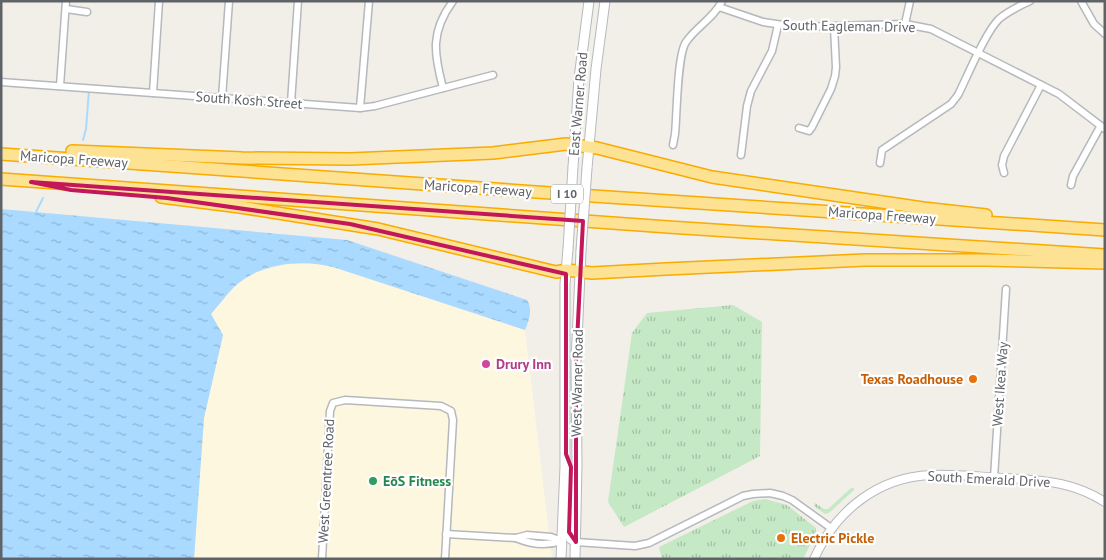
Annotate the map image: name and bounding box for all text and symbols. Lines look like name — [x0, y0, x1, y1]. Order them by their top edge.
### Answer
street label: South Eagleman Drive — [782, 16, 916, 36]
street label: East Warner Road — [564, 51, 592, 157]
street label: South Kosh Street — [195, 87, 303, 113]
street label: Maricopa Freeway — [20, 146, 129, 172]
street label: Maricopa Freeway — [424, 175, 533, 201]
road number: I 10 — [551, 184, 583, 203]
street label: Maricopa Freeway — [828, 202, 937, 228]
street label: West Warner Road — [567, 329, 587, 437]
street label: West Ikea Way — [988, 340, 1012, 427]
place label: Drury Inn — [496, 355, 551, 373]
marker: Drury Inn — [480, 358, 492, 370]
place label: Texas Roadhouse — [861, 370, 963, 388]
marker: Texas Roadhouse — [967, 373, 979, 385]
street label: West Greentree Road — [314, 418, 338, 544]
street label: South Emerald Drive — [927, 467, 1051, 491]
place label: EōS Fitness — [383, 472, 451, 490]
marker: EōS Fitness — [367, 475, 379, 487]
place label: Electric Pickle — [791, 529, 874, 547]
marker: Electric Pickle — [775, 532, 787, 544]

